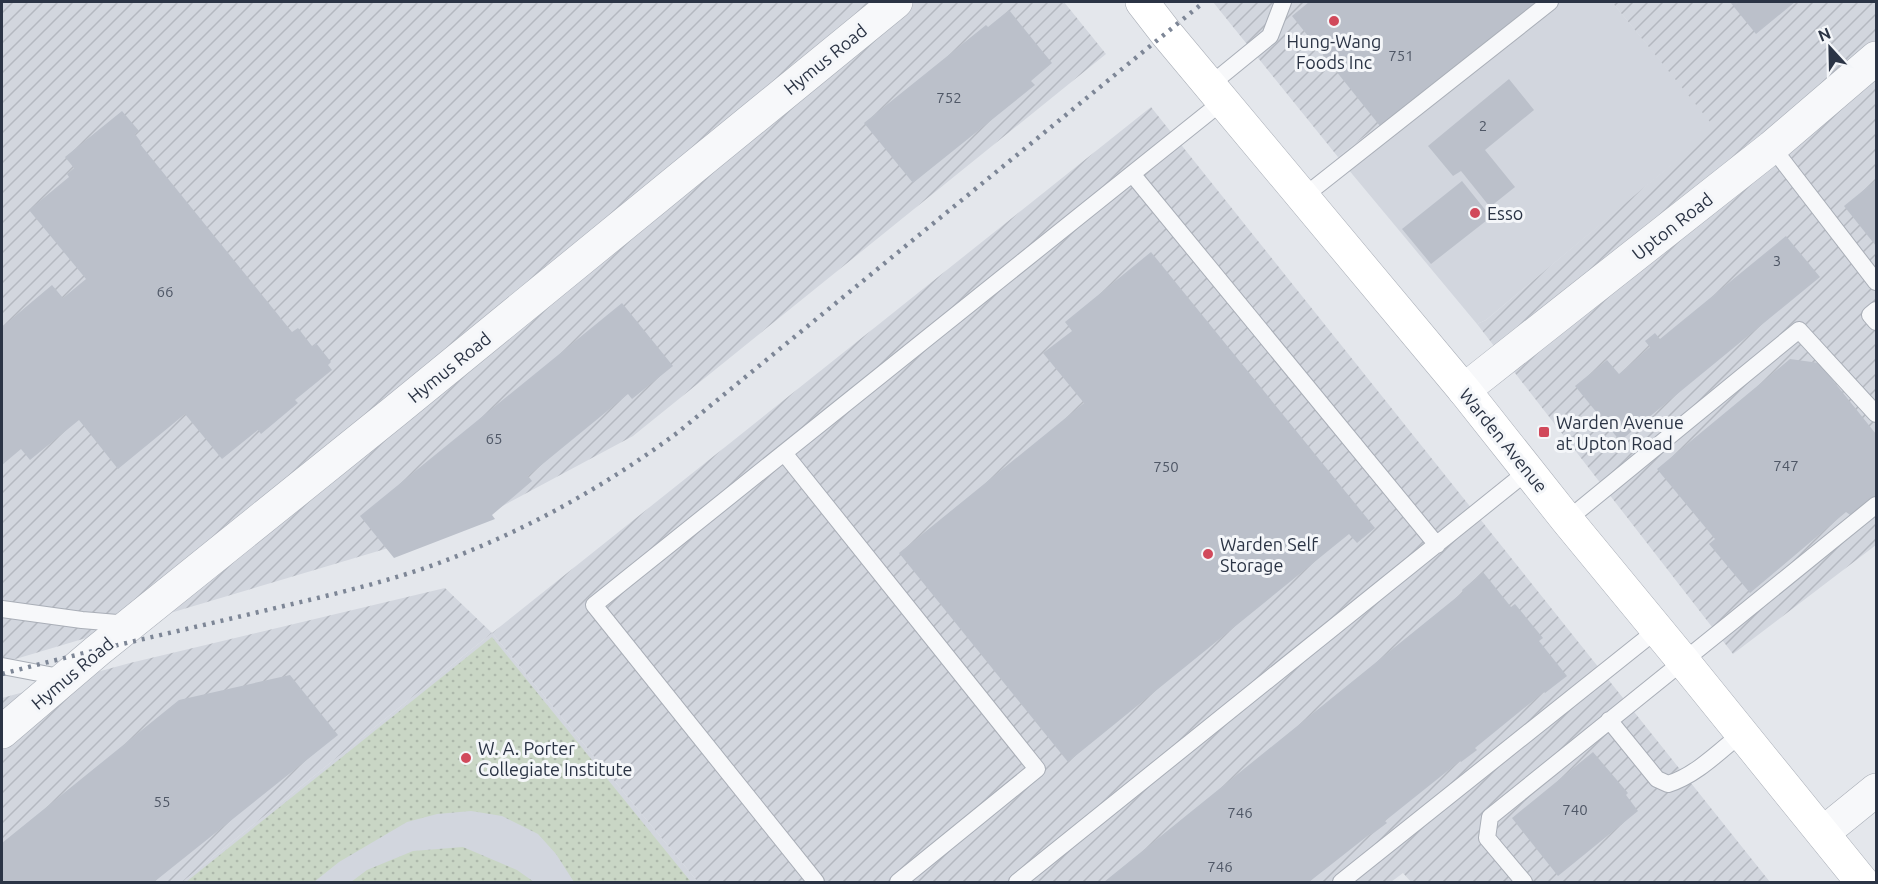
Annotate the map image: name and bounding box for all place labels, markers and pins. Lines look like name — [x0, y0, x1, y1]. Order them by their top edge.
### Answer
marker: Hung-Wang Foods Inc — [1327, 14, 1341, 28]
place label: Hung-Wang Foods Inc — [1287, 31, 1381, 72]
place label: Esso — [1487, 203, 1523, 223]
marker: Esso — [1468, 206, 1482, 220]
place label: Warden Avenue at Upton Road — [1556, 412, 1684, 453]
marker: Warden Avenue at Upton Road — [1537, 425, 1551, 439]
place label: Warden Self Storage — [1220, 534, 1318, 575]
marker: Warden Self Storage — [1201, 547, 1215, 561]
place label: W. A. Porter Collegiate Institute — [478, 738, 632, 779]
marker: W. A. Porter Collegiate Institute — [459, 751, 473, 765]

